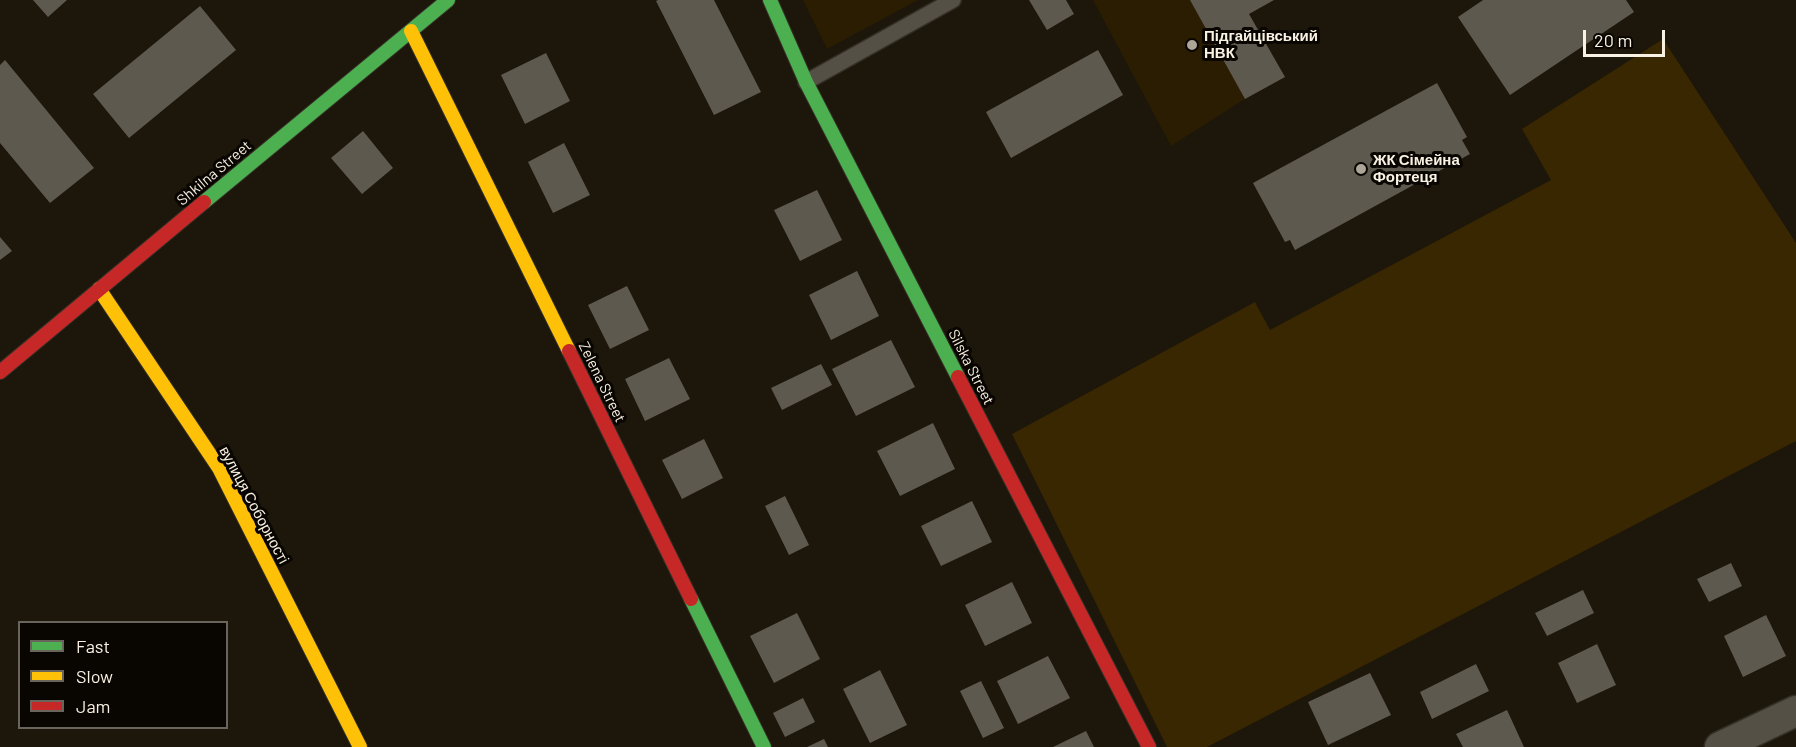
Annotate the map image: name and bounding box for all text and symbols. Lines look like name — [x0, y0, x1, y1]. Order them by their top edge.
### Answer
scale bar — [1586, 18, 1668, 56]
place label: Підгайцівський НВК — [1204, 27, 1318, 62]
text: 20 m — [1594, 29, 1632, 51]
marker: Підгайцівський НВК — [1185, 38, 1199, 52]
street label: Shkilna Street — [173, 137, 255, 209]
place label: ЖК Сімейна Фортеця — [1373, 151, 1460, 186]
marker: ЖК Сімейна Фортеця — [1354, 162, 1368, 176]
street label: Silska Street — [944, 326, 998, 408]
street label: Zelena Street — [575, 339, 629, 425]
street label: вулиця Соборності — [215, 443, 293, 567]
legend — [18, 621, 228, 729]
text: Fast — [76, 635, 110, 657]
text: Slow — [76, 665, 113, 687]
text: Jam — [76, 695, 110, 717]

